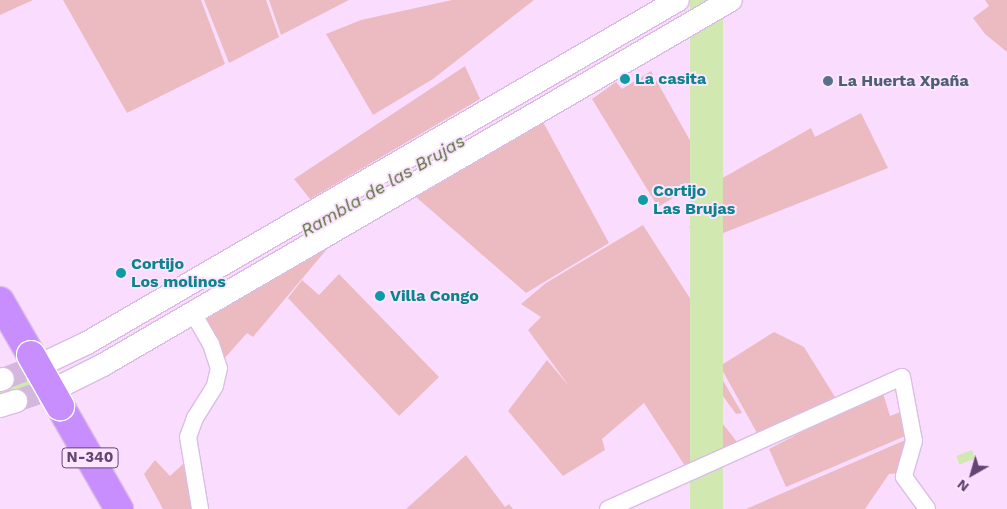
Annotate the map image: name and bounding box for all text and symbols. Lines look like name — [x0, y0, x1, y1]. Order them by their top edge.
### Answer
place label: La casita — [635, 69, 706, 89]
place label: La Huerta Xpaña — [838, 71, 969, 91]
marker: La casita — [619, 73, 631, 85]
marker: La Huerta Xpaña — [822, 75, 834, 87]
water label: Rambla de las Brujas — [297, 130, 469, 242]
place label: Cortijo Las Brujas — [653, 181, 735, 219]
marker: Cortijo Las Brujas — [637, 194, 649, 206]
place label: Cortijo Los molinos — [131, 254, 226, 292]
marker: Cortijo Los molinos — [115, 267, 127, 279]
place label: Villa Congo — [390, 286, 479, 306]
marker: Villa Congo — [374, 290, 386, 302]
road number: N-340 — [61, 446, 119, 470]
north arrow — [947, 449, 997, 499]
text: N — [954, 476, 972, 495]

